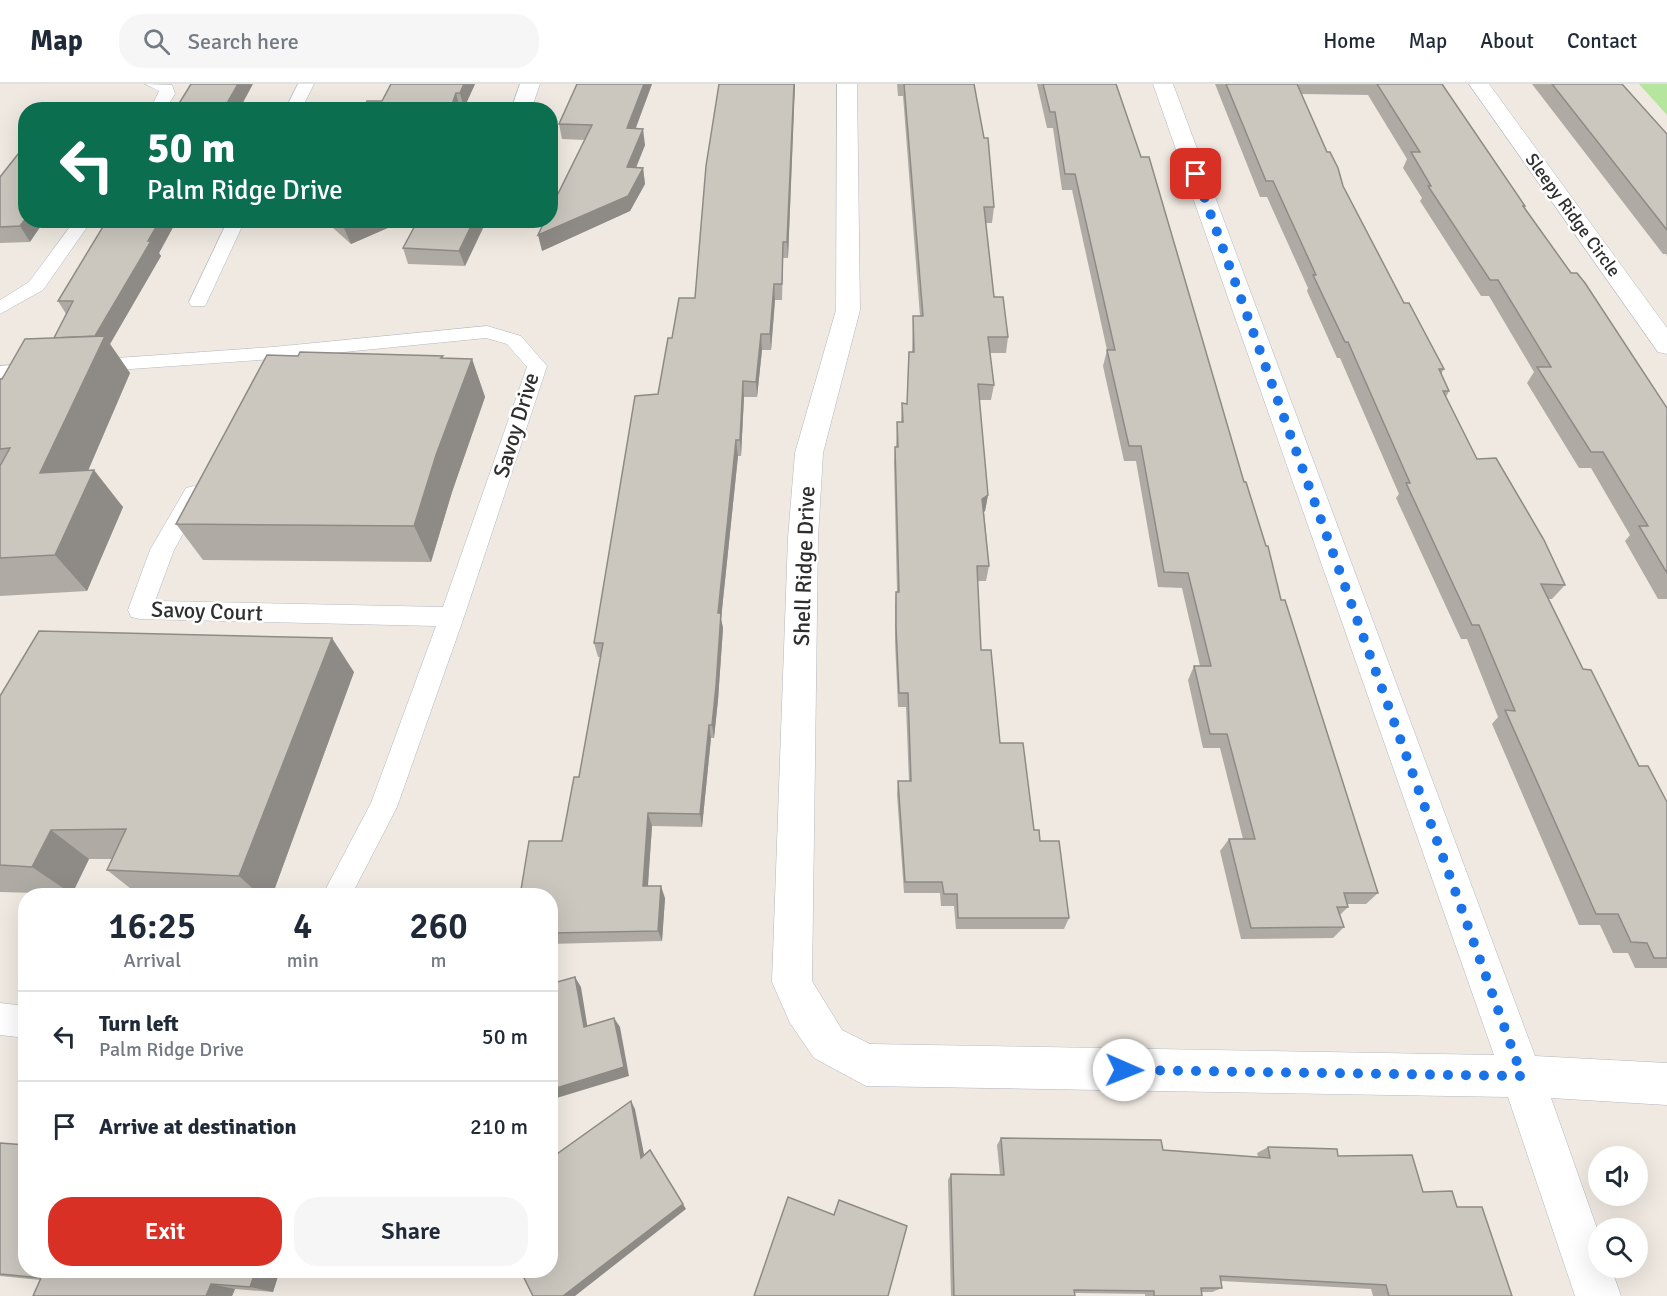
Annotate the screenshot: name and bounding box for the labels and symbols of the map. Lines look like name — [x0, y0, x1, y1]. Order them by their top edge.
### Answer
pin — [1170, 148, 1221, 199]
street label: Sleepy Ridge Circle — [1521, 149, 1625, 281]
street label: Savoy Drive — [487, 369, 545, 481]
street label: Shell Ridge Drive — [788, 485, 820, 647]
street label: Savoy Court — [151, 596, 264, 626]
position arrow — [1092, 1038, 1156, 1102]

